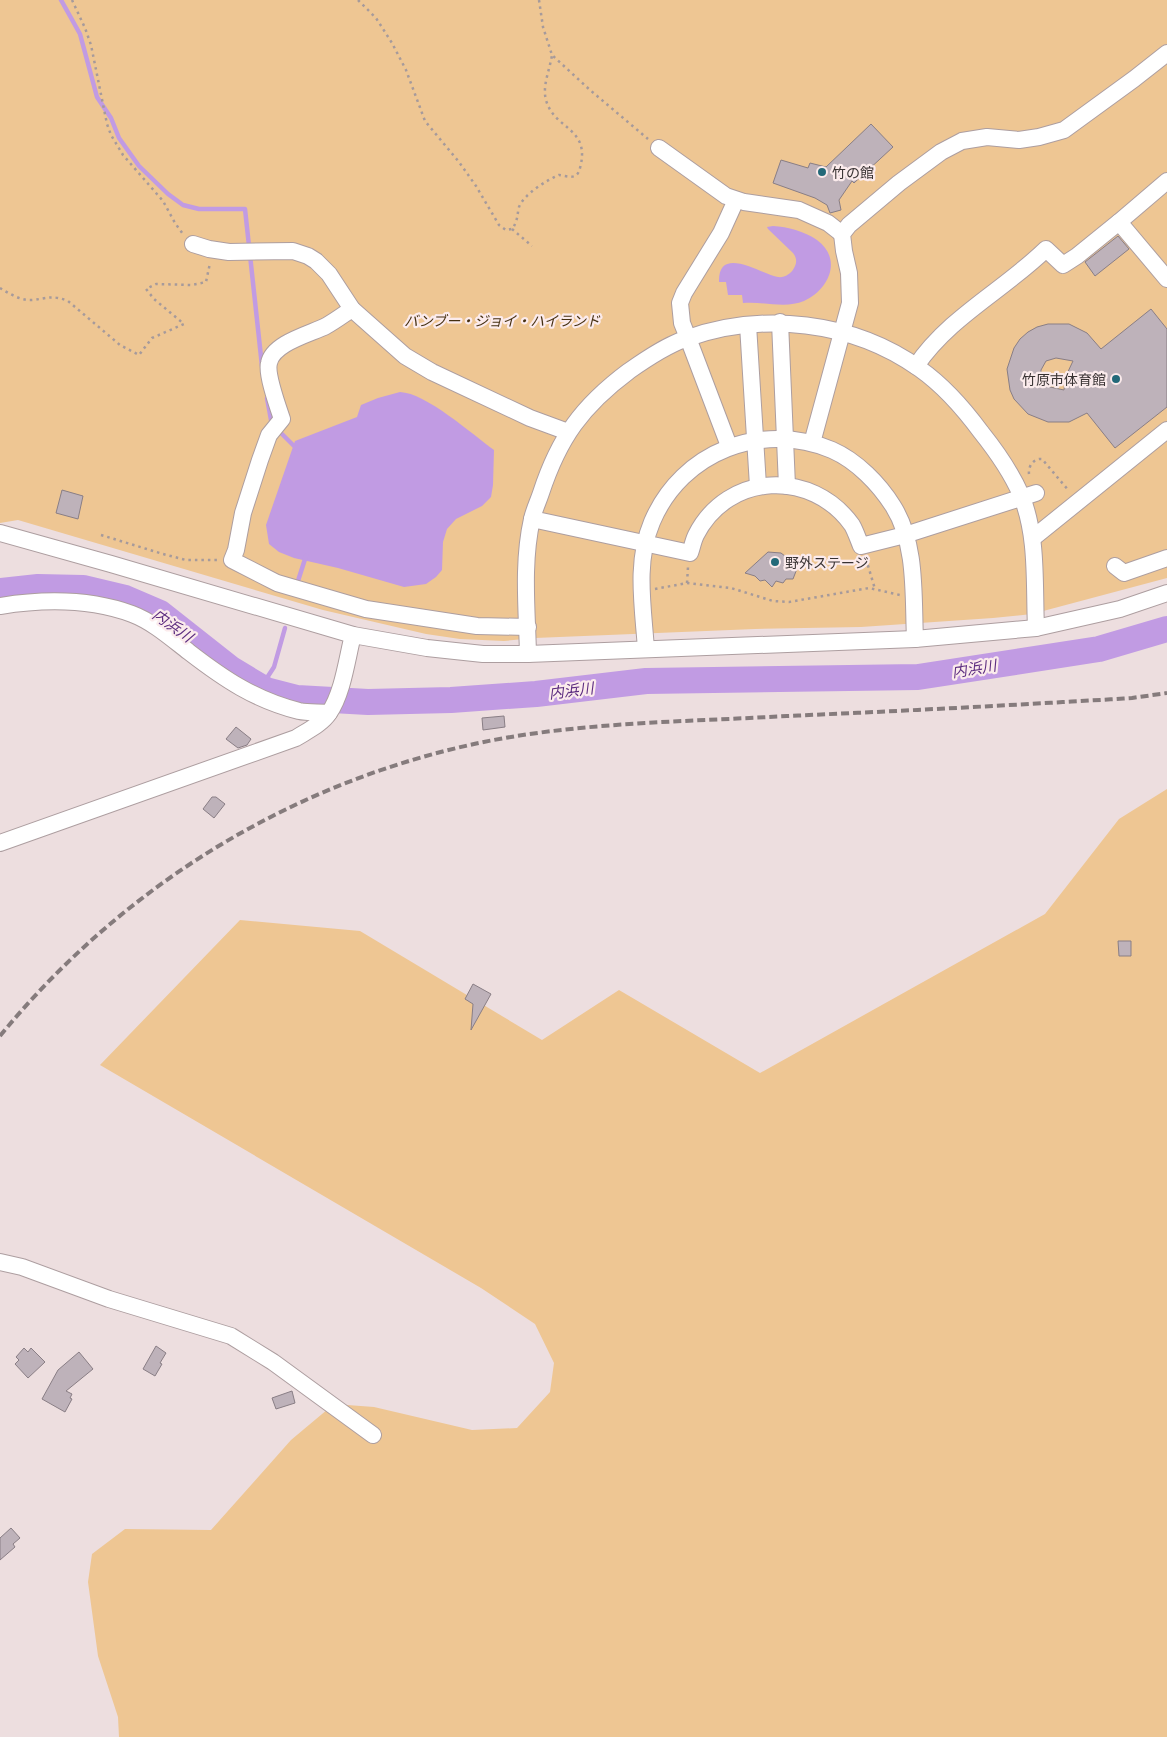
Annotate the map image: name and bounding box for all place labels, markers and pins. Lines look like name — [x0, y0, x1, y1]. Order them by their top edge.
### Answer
place label: 竹の館 — [832, 163, 874, 182]
marker: 竹の館 — [816, 166, 828, 178]
place label: 竹原市体育館 — [1022, 370, 1106, 389]
marker: 竹原市体育館 — [1110, 373, 1122, 385]
place label: 野外ステージ — [785, 553, 869, 572]
marker: 野外ステージ — [769, 556, 781, 568]

